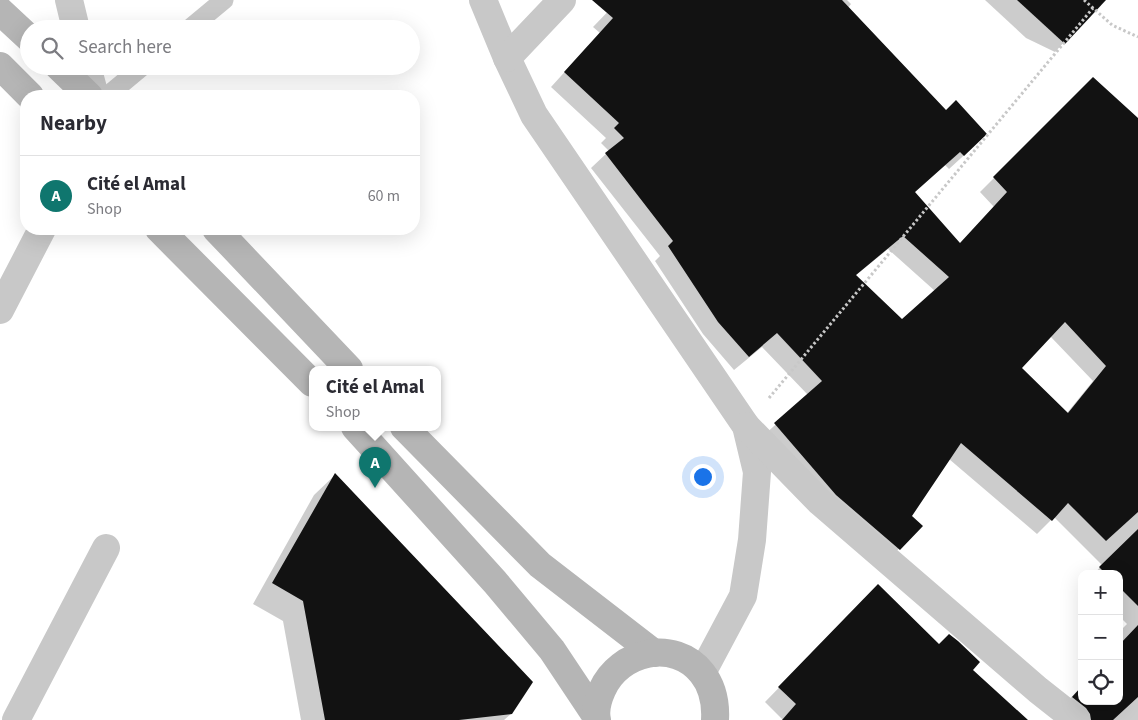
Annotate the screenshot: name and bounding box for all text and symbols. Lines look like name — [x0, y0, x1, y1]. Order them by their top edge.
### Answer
search box — [20, 20, 420, 75]
icon: search — [38, 34, 66, 62]
text: Search here — [78, 34, 172, 61]
text: Nearby — [40, 108, 107, 138]
text: Cité el Amal — [87, 171, 186, 198]
text: A — [51, 185, 61, 207]
text: 60 m — [368, 185, 400, 207]
text: Shop — [87, 198, 122, 220]
popup — [309, 366, 441, 431]
text: Cité el Amal — [326, 374, 424, 401]
text: Shop — [326, 401, 361, 423]
pin: A — [359, 447, 391, 488]
your location — [690, 464, 716, 490]
map controls — [1078, 570, 1123, 705]
button: + — [1078, 570, 1123, 615]
button: − — [1078, 615, 1123, 660]
button: locate — [1078, 660, 1123, 705]

